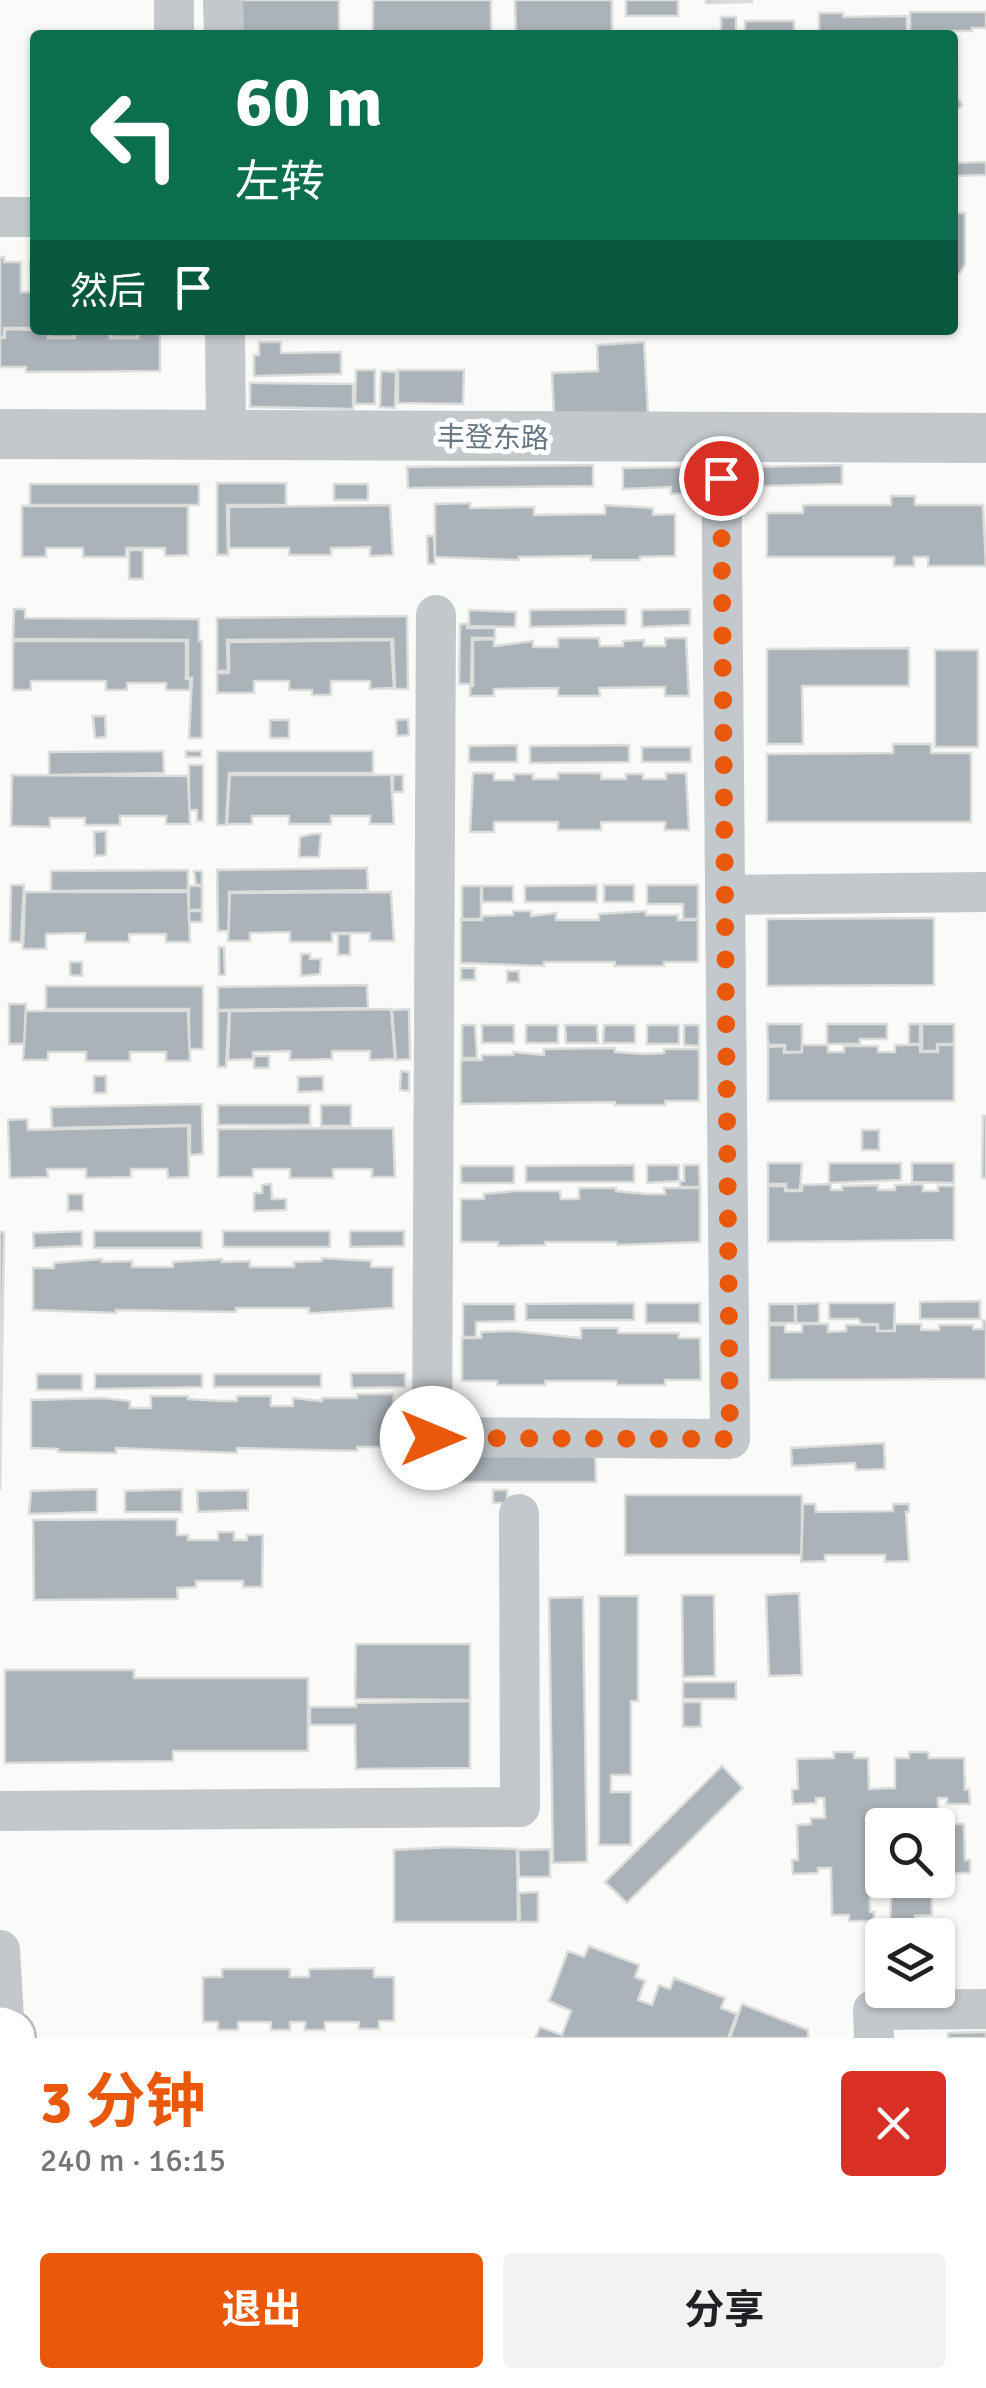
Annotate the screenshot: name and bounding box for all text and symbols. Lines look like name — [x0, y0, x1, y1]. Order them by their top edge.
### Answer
text: 60 m — [235, 59, 383, 145]
icon: left — [70, 70, 200, 200]
text: 左转 — [235, 155, 325, 210]
icon: arrive — [166, 260, 221, 315]
text: 然后 — [70, 268, 146, 315]
street label: 丰登东路 — [437, 420, 549, 456]
pin — [679, 436, 764, 521]
icon: arrive — [694, 451, 749, 506]
position arrow — [380, 1386, 484, 1490]
map controls — [865, 1808, 955, 2008]
button: search — [865, 1808, 955, 1898]
button: layers — [865, 1918, 955, 2008]
text: 3 分钟 — [40, 2066, 206, 2140]
button: close — [841, 2071, 946, 2176]
text: 240 m · 16:15 — [40, 2141, 226, 2180]
button: 退出 — [40, 2253, 483, 2368]
button: 分享 — [503, 2253, 946, 2368]

